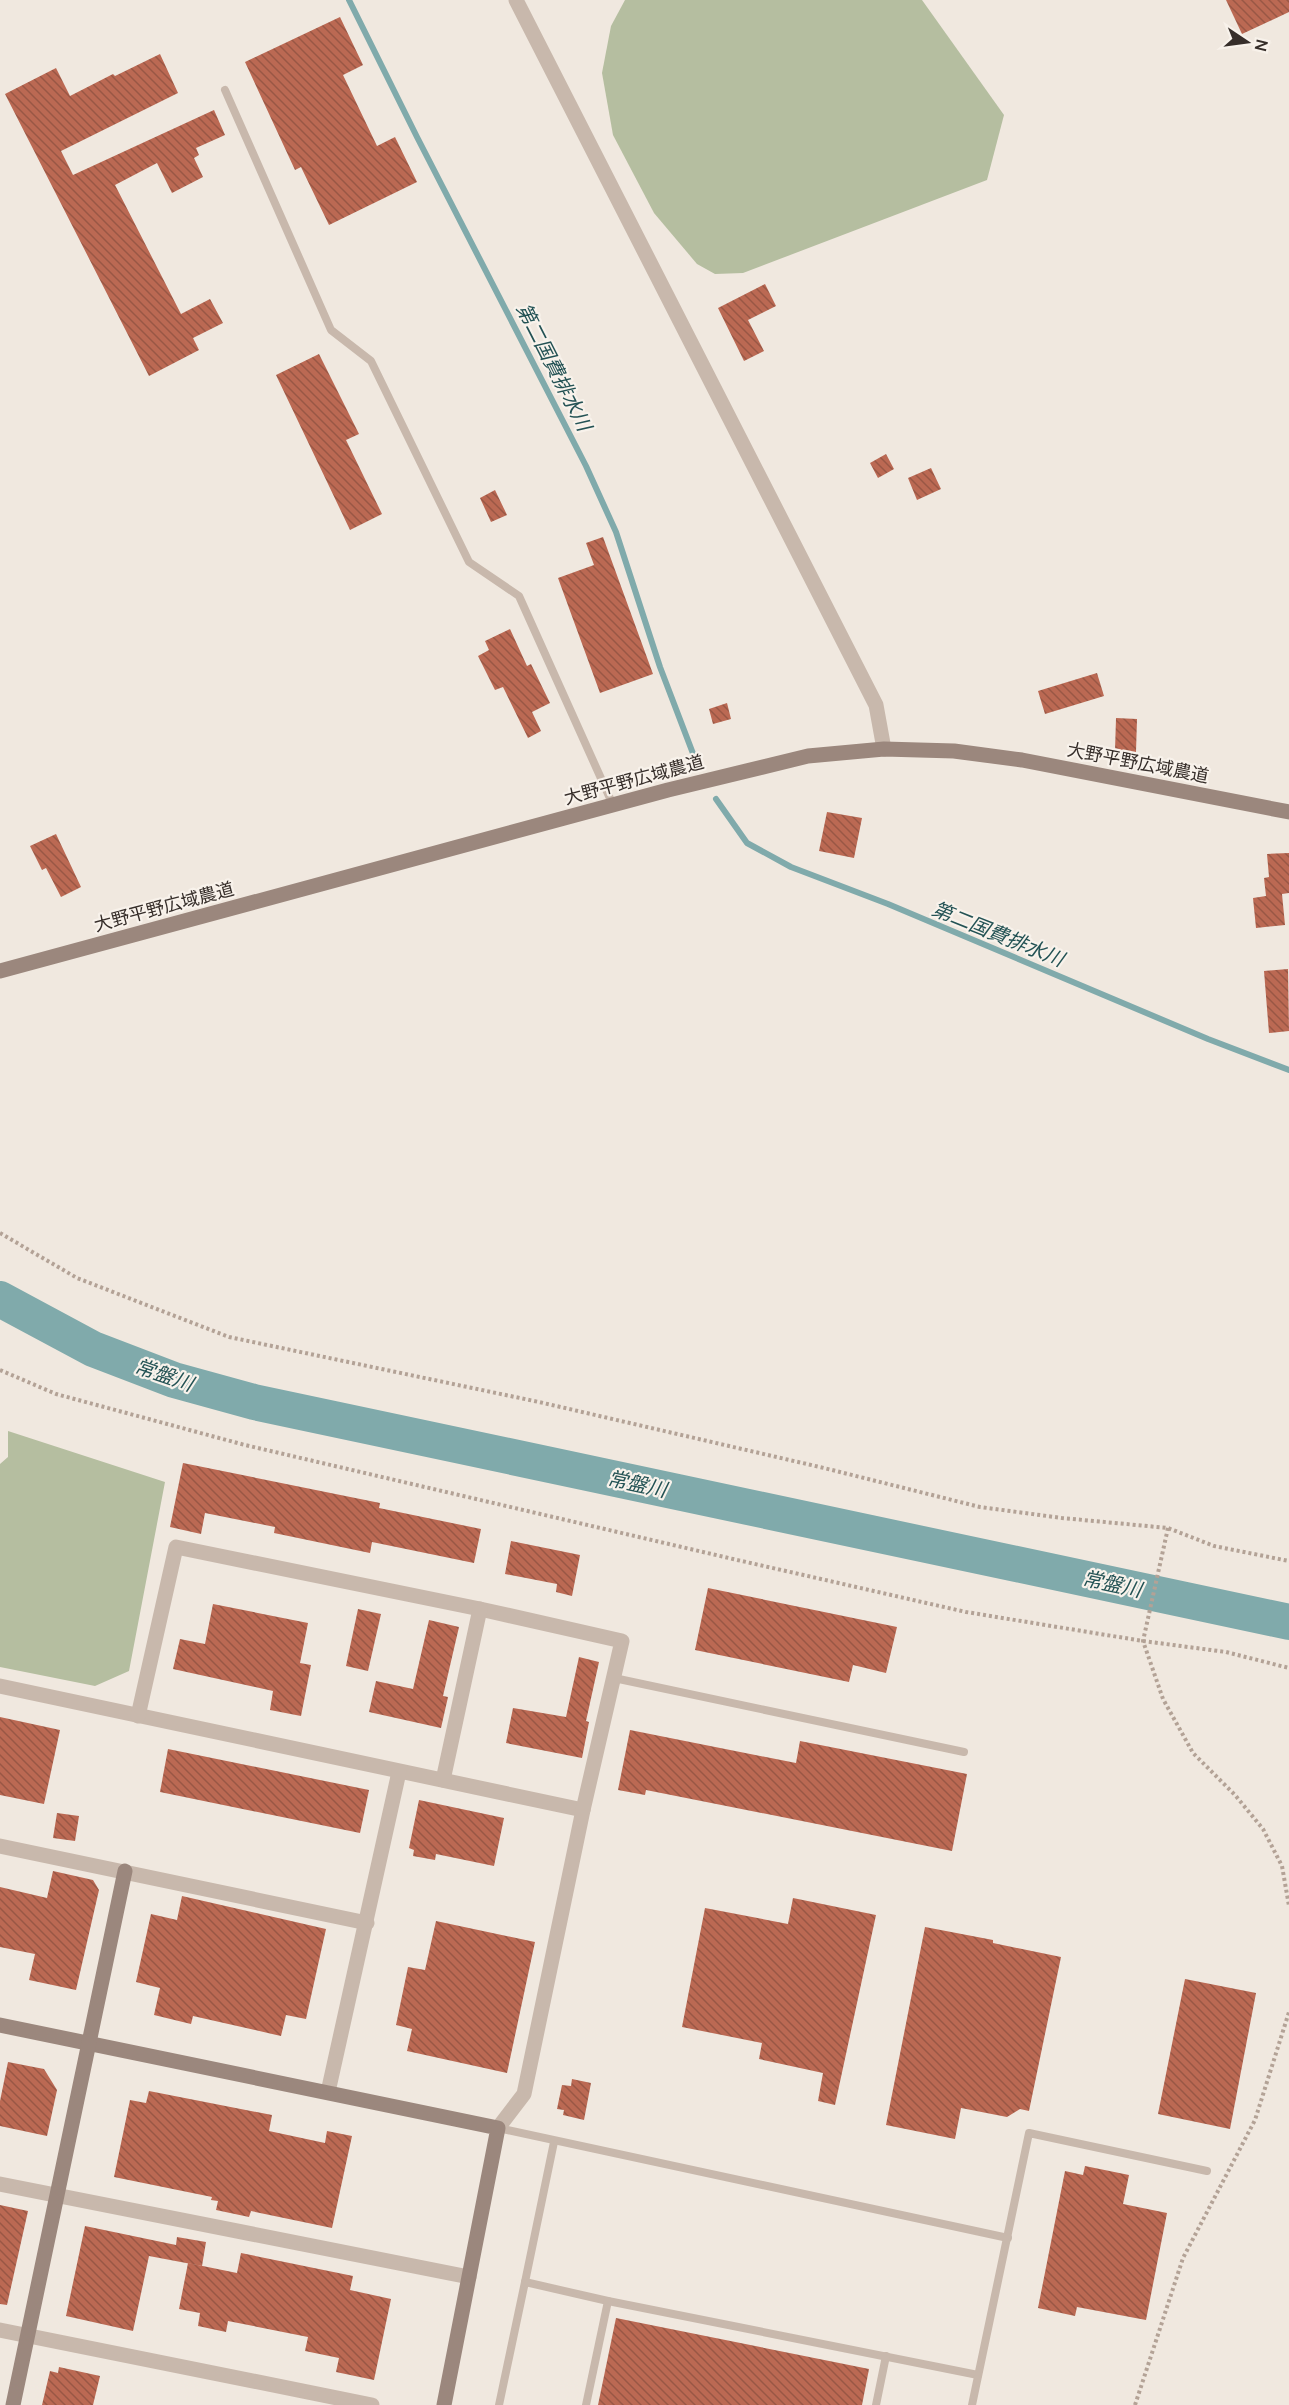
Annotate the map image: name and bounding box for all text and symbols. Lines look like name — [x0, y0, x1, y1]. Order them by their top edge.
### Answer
north arrow — [1217, 12, 1277, 72]
text: N — [1250, 37, 1274, 53]
water label: 第二国費排水川 — [511, 298, 599, 437]
street label: 大野平野広域農道 — [1065, 737, 1211, 788]
street label: 大野平野広域農道 — [561, 749, 706, 809]
street label: 大野平野広域農道 — [91, 876, 236, 936]
water label: 第二国費排水川 — [928, 895, 1070, 973]
water label: 常盤川 — [131, 1352, 199, 1398]
water label: 常盤川 — [605, 1464, 671, 1503]
water label: 常盤川 — [1080, 1564, 1146, 1603]

